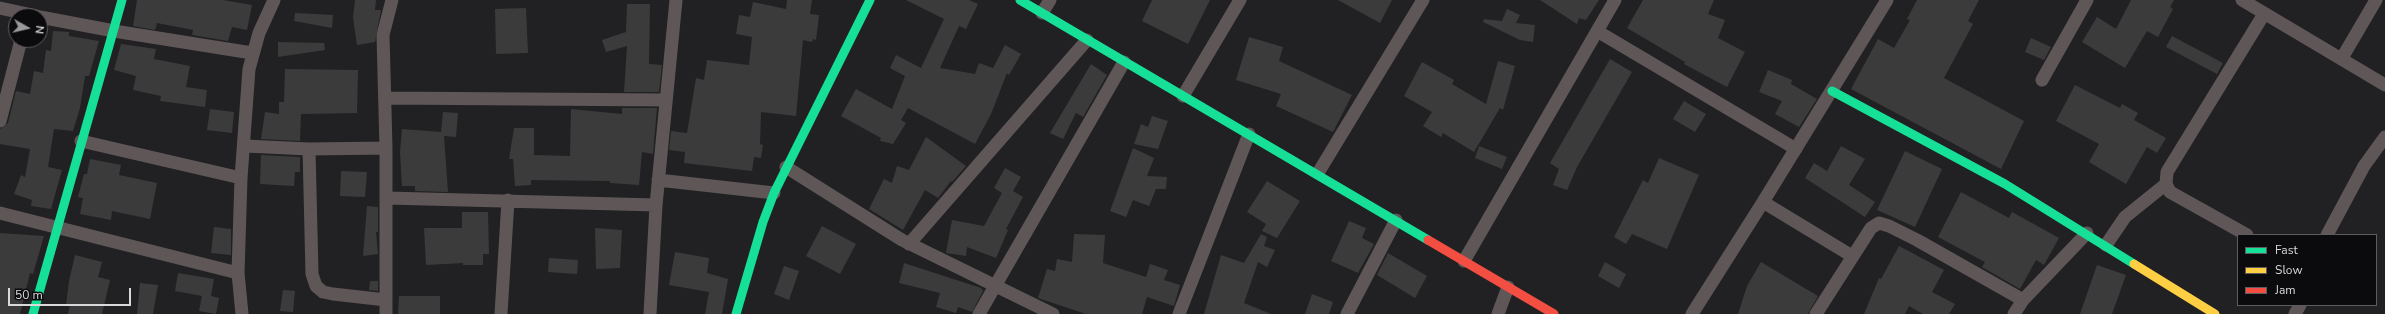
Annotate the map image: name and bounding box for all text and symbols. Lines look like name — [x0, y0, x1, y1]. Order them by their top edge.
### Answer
north arrow — [8, 8, 48, 48]
text: N — [31, 24, 47, 35]
legend — [2237, 234, 2377, 306]
text: Fast — [2275, 242, 2298, 258]
text: Slow — [2275, 262, 2303, 278]
scale bar — [10, 280, 133, 306]
text: Jam — [2275, 282, 2296, 298]
text: 50 m — [15, 287, 43, 303]

